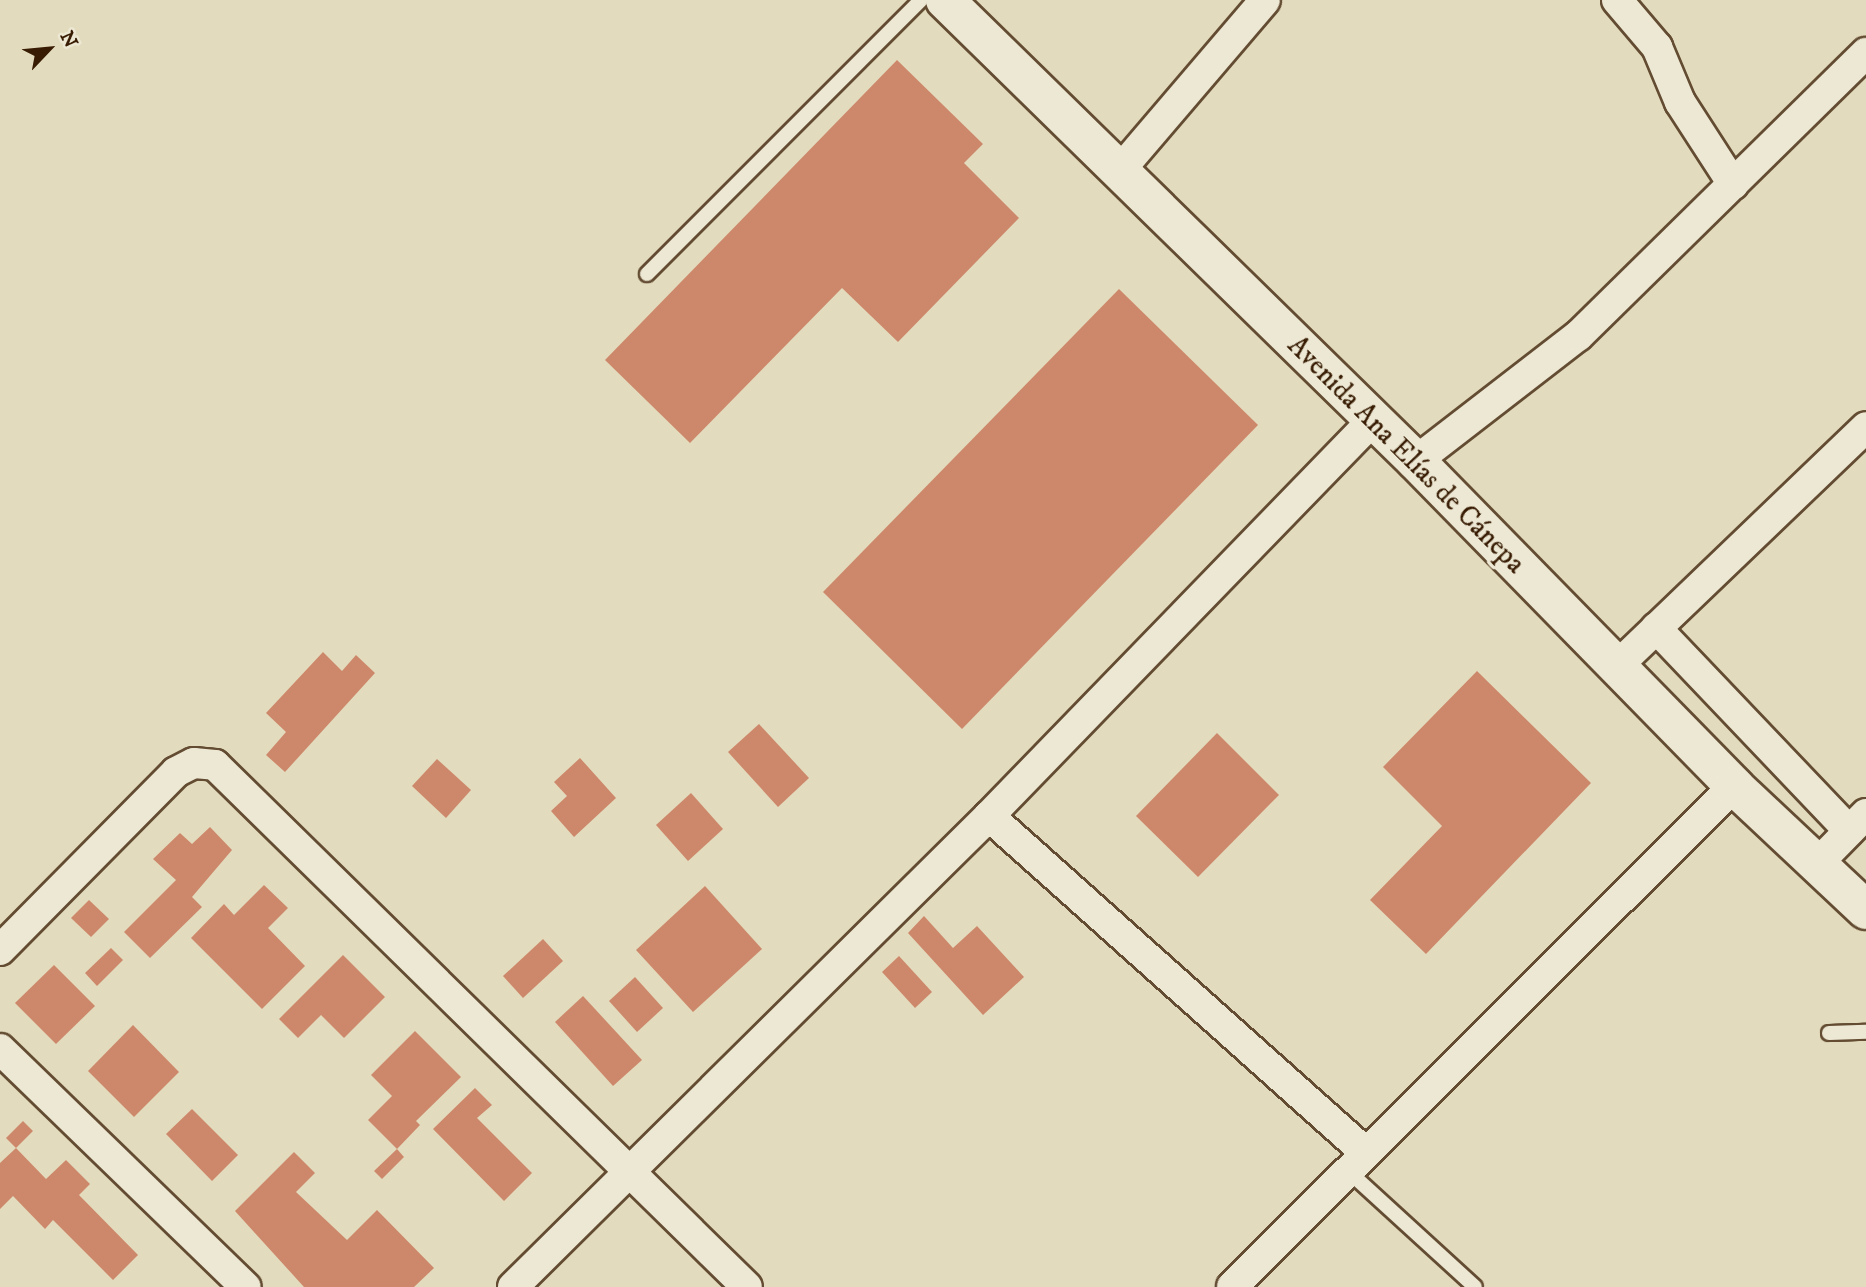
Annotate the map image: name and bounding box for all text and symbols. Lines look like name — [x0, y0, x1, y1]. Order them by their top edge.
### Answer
north arrow — [14, 14, 84, 84]
text: N — [55, 28, 82, 52]
street label: Avenida Ana Elías de Cánepa — [1280, 329, 1532, 581]

